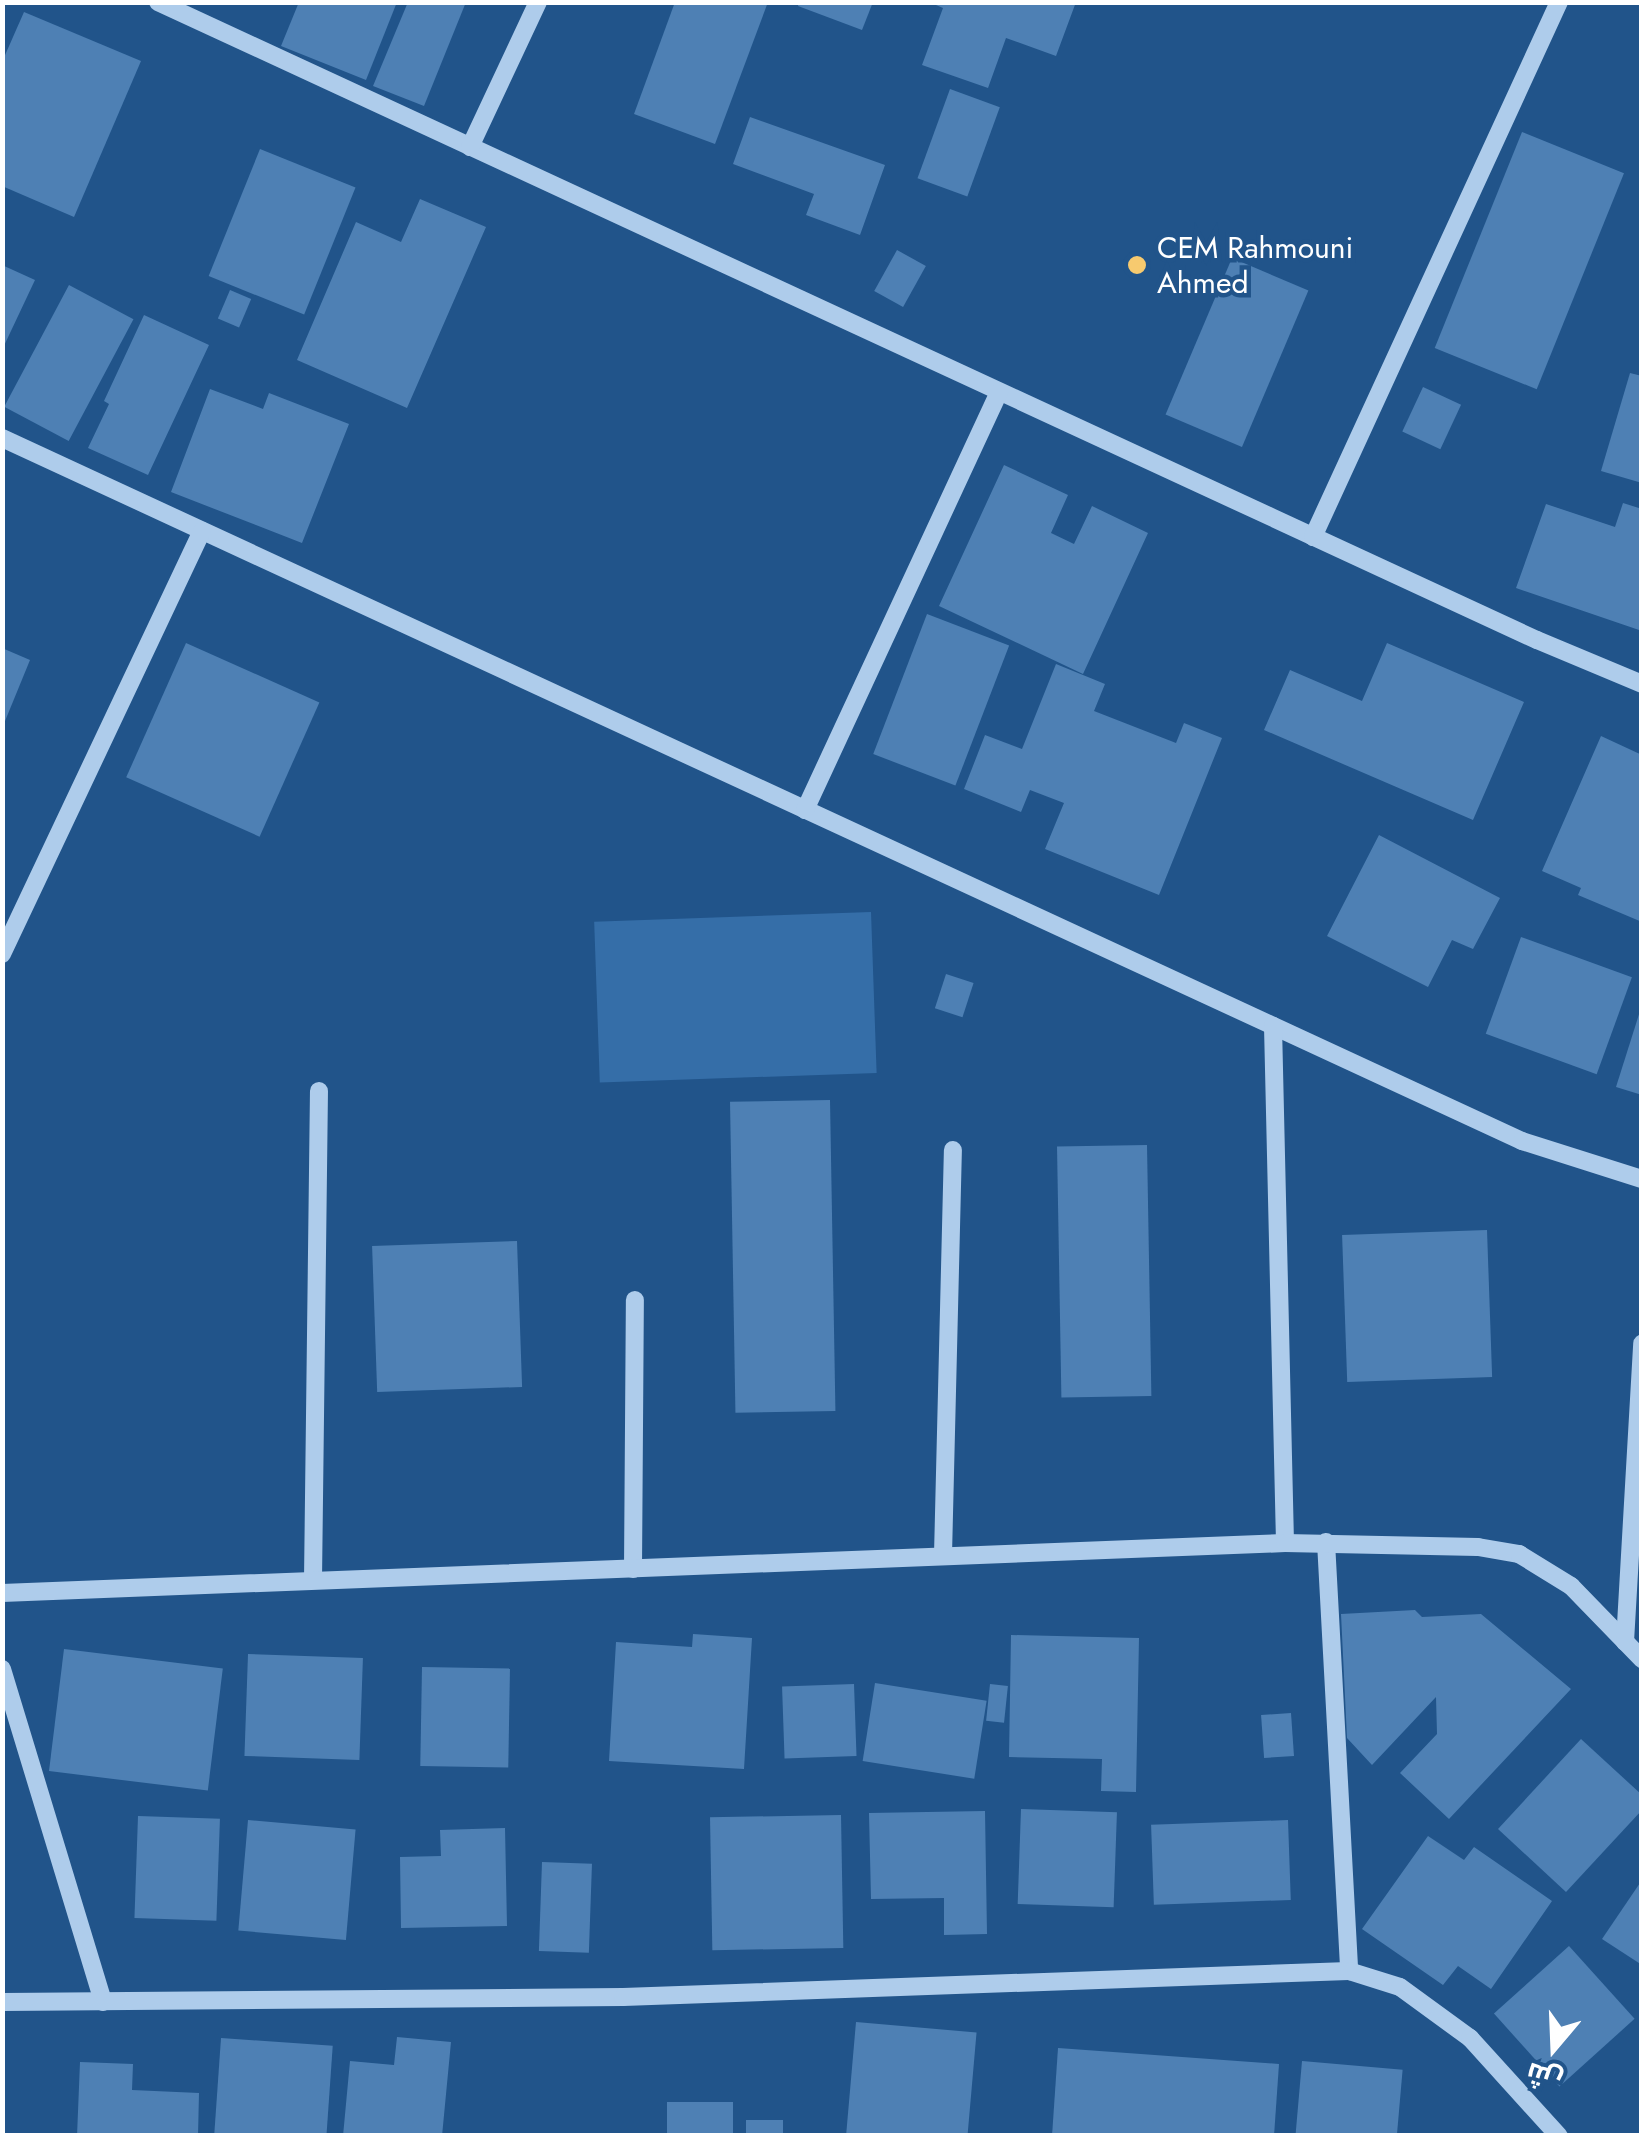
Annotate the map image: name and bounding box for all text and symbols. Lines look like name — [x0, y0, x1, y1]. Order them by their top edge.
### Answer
place label: CEM Rahmouni Ahmed — [1157, 230, 1353, 300]
marker: CEM Rahmouni Ahmed — [1126, 254, 1148, 276]
north arrow — [1504, 1998, 1604, 2098]
text: ش — [1520, 2052, 1568, 2102]

